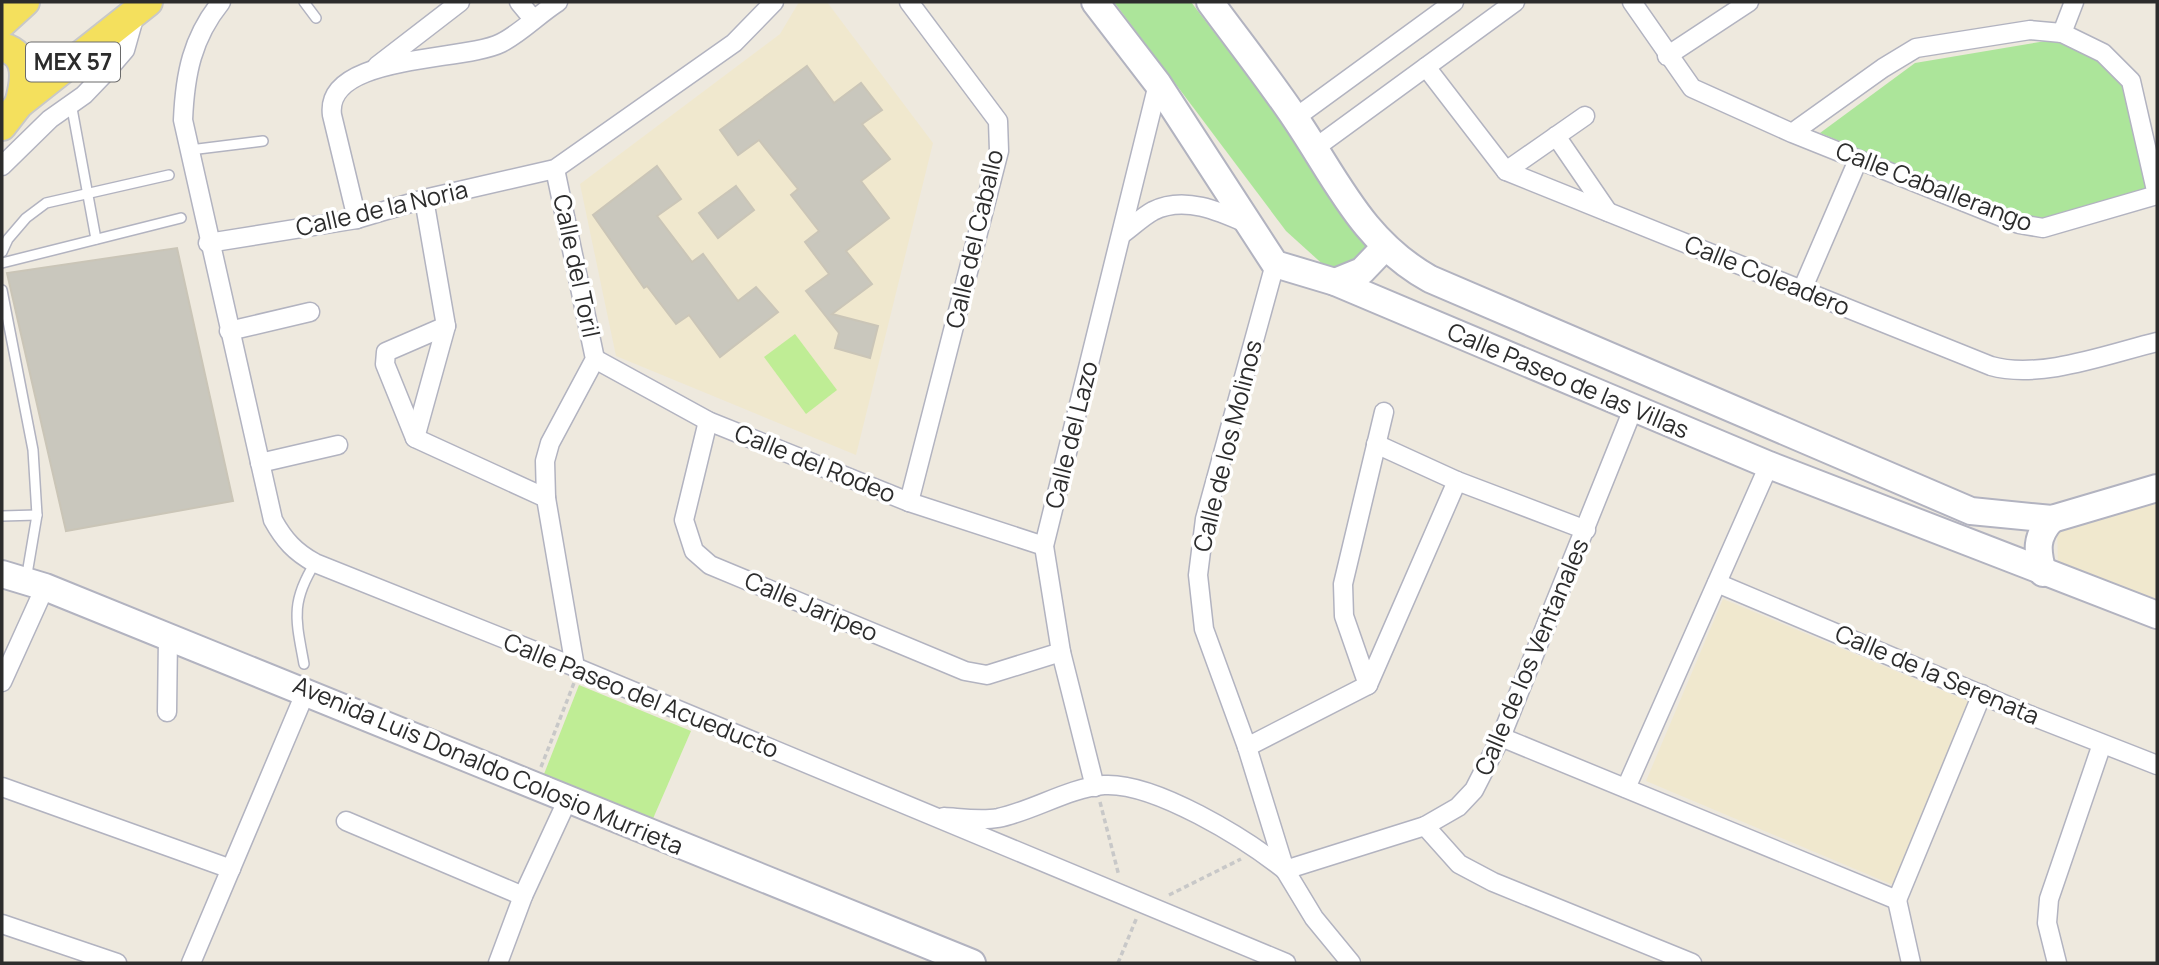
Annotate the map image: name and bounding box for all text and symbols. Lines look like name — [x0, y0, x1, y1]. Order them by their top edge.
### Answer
road number: MEX 57 — [26, 43, 120, 82]
street label: Calle Caballerango — [1832, 133, 2038, 238]
street label: Calle del Caballo — [937, 146, 1010, 331]
street label: Calle de la Noria — [292, 172, 471, 243]
street label: Calle del Toril — [546, 191, 609, 340]
street label: Calle Coleadero — [1680, 226, 1855, 323]
street label: Calle Paseo de las Villas — [1443, 314, 1695, 446]
street label: Calle de los Molinos — [1184, 336, 1269, 555]
street label: Calle del Lazo — [1036, 358, 1105, 512]
street label: Calle del Rodeo — [730, 415, 901, 510]
street label: Calle de los Ventanales — [1466, 533, 1596, 780]
street label: Calle Jaripeo — [740, 563, 883, 648]
street label: Calle de la Serenata — [1830, 616, 2045, 732]
street label: Calle Paseo del Acueducto — [499, 624, 784, 765]
street label: Avenida Luis Donaldo Colosio Murrieta — [289, 667, 689, 862]

